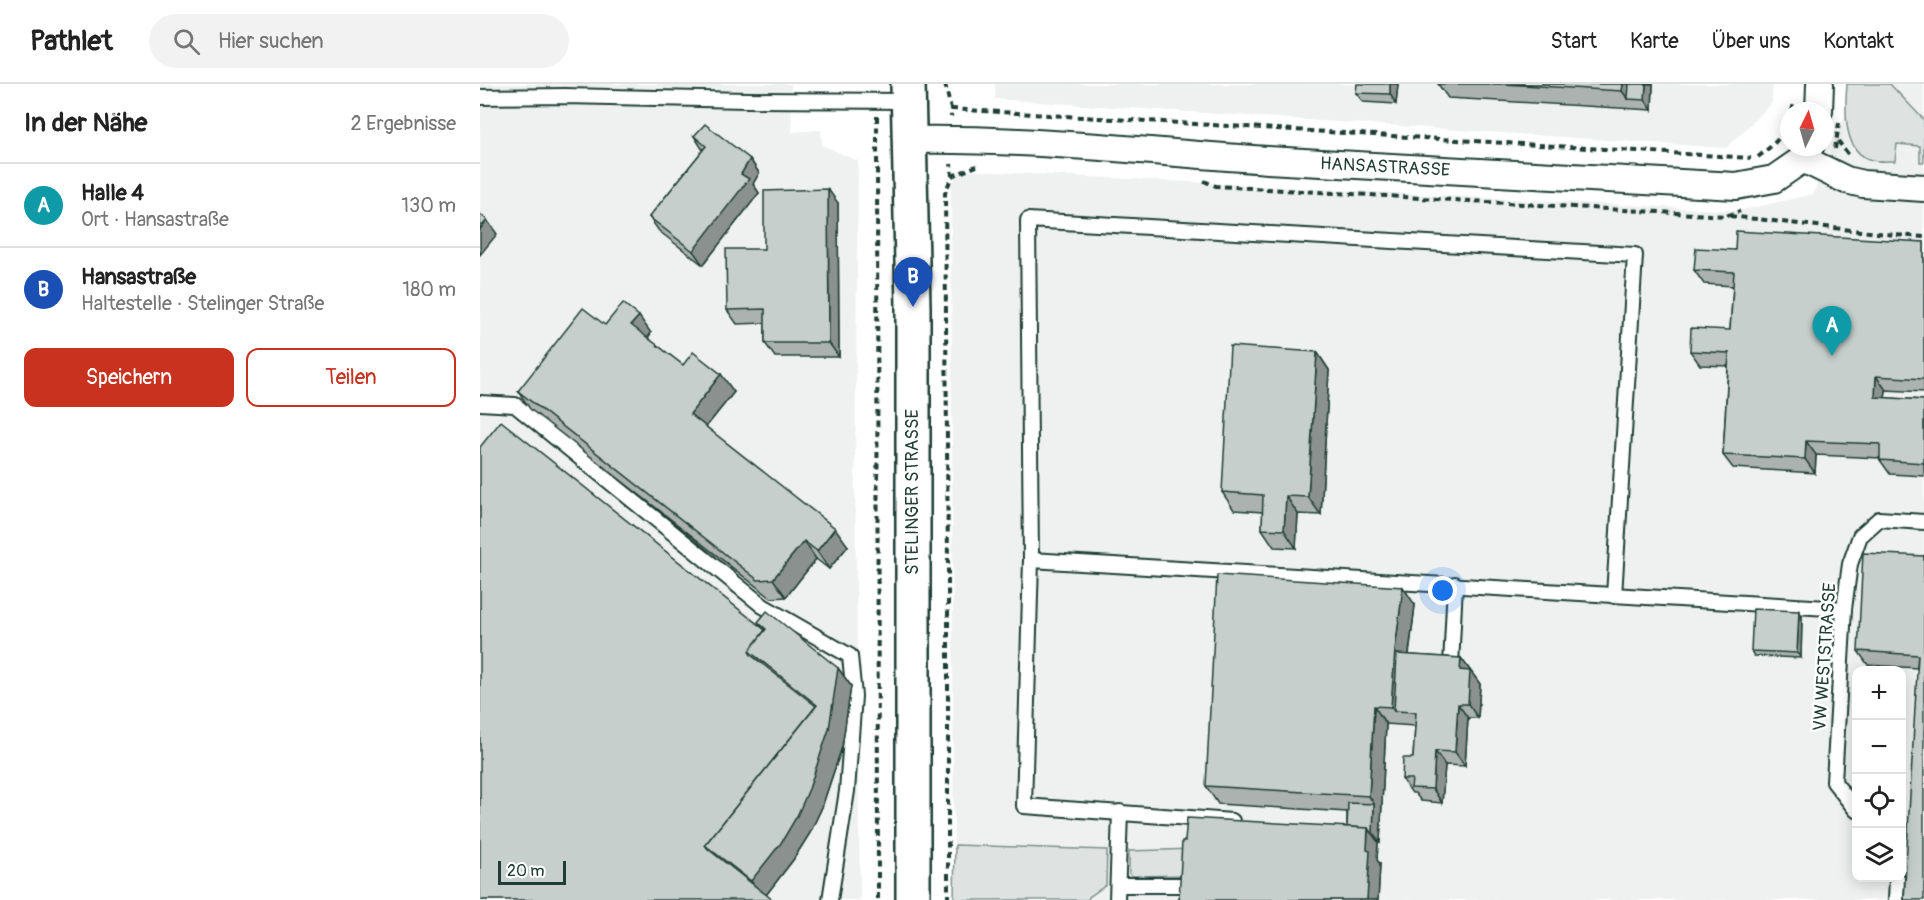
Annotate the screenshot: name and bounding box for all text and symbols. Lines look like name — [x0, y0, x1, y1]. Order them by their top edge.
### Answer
search box — [149, 14, 569, 68]
text: Pathlet — [30, 24, 113, 59]
icon: search — [170, 25, 203, 58]
text: Hier suchen — [218, 27, 324, 55]
text: Start — [1551, 28, 1597, 55]
text: Karte — [1630, 28, 1679, 55]
text: Über uns — [1712, 28, 1790, 55]
text: Kontakt — [1823, 28, 1894, 55]
north arrow — [1780, 102, 1834, 156]
text: In der Nähe — [24, 107, 147, 139]
text: 2 Ergebnisse — [351, 111, 456, 136]
street label: HANSASTRASSE — [1319, 152, 1451, 182]
text: Halle 4 — [81, 179, 144, 207]
text: A — [37, 193, 50, 218]
text: 130 m — [401, 193, 456, 218]
text: Ort · Hansastraße — [81, 207, 229, 232]
pin: B — [894, 258, 932, 307]
text: Hansastraße — [81, 263, 196, 291]
text: B — [38, 277, 49, 302]
text: 180 m — [402, 277, 456, 302]
text: Haltestelle · Stelinger Straße — [81, 291, 324, 316]
pin: A — [1812, 306, 1852, 356]
button: Speichern — [24, 348, 234, 407]
button: Teilen — [246, 348, 456, 407]
street label: STELINGER STRASSE — [901, 409, 924, 575]
your location — [1428, 576, 1457, 605]
street label: VW WESTSTRASSE — [1808, 582, 1842, 732]
map controls — [1852, 666, 1906, 882]
button: + — [1852, 666, 1906, 720]
button: − — [1852, 720, 1906, 774]
button: locate — [1852, 774, 1906, 828]
button: layers — [1852, 828, 1906, 882]
scale bar — [498, 858, 566, 886]
text: 20 m — [507, 861, 545, 881]

